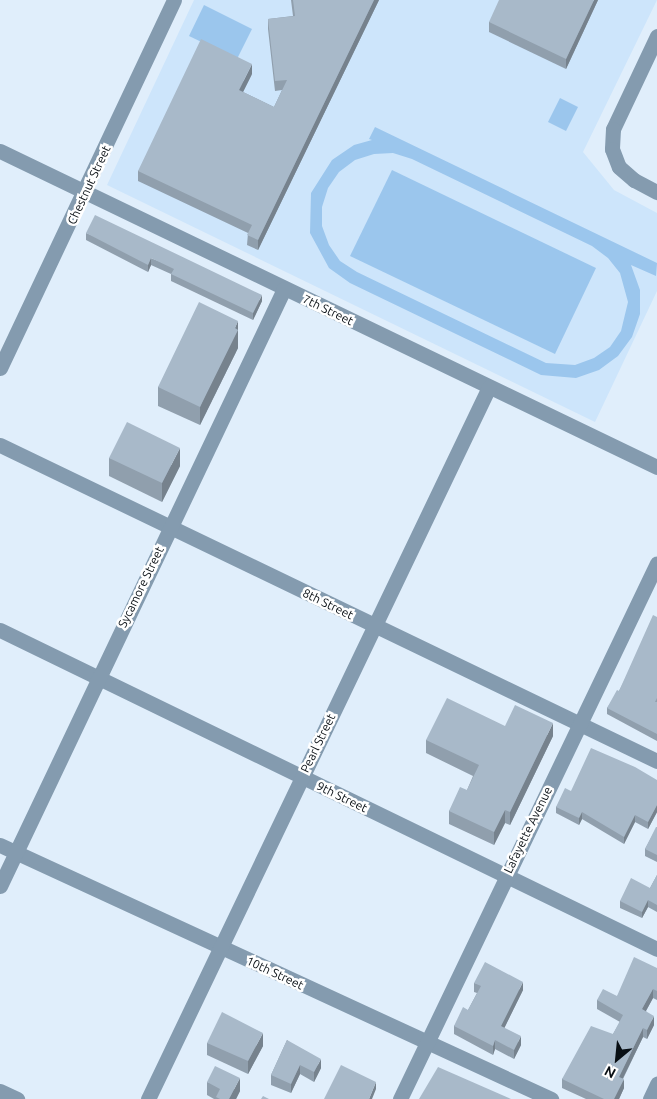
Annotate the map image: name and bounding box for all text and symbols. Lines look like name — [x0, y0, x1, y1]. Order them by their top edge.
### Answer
street label: Chestnut Street — [64, 143, 114, 227]
street label: 7th Street — [300, 292, 356, 328]
street label: Sycamore Street — [115, 544, 167, 630]
street label: 8th Street — [300, 586, 356, 622]
street label: Pearl Street — [298, 711, 338, 775]
street label: 9th Street — [314, 779, 370, 815]
street label: Lafayette Avenue — [501, 784, 555, 876]
street label: 10th Street — [244, 954, 306, 992]
north arrow — [592, 1034, 642, 1084]
text: N — [602, 1063, 618, 1082]

